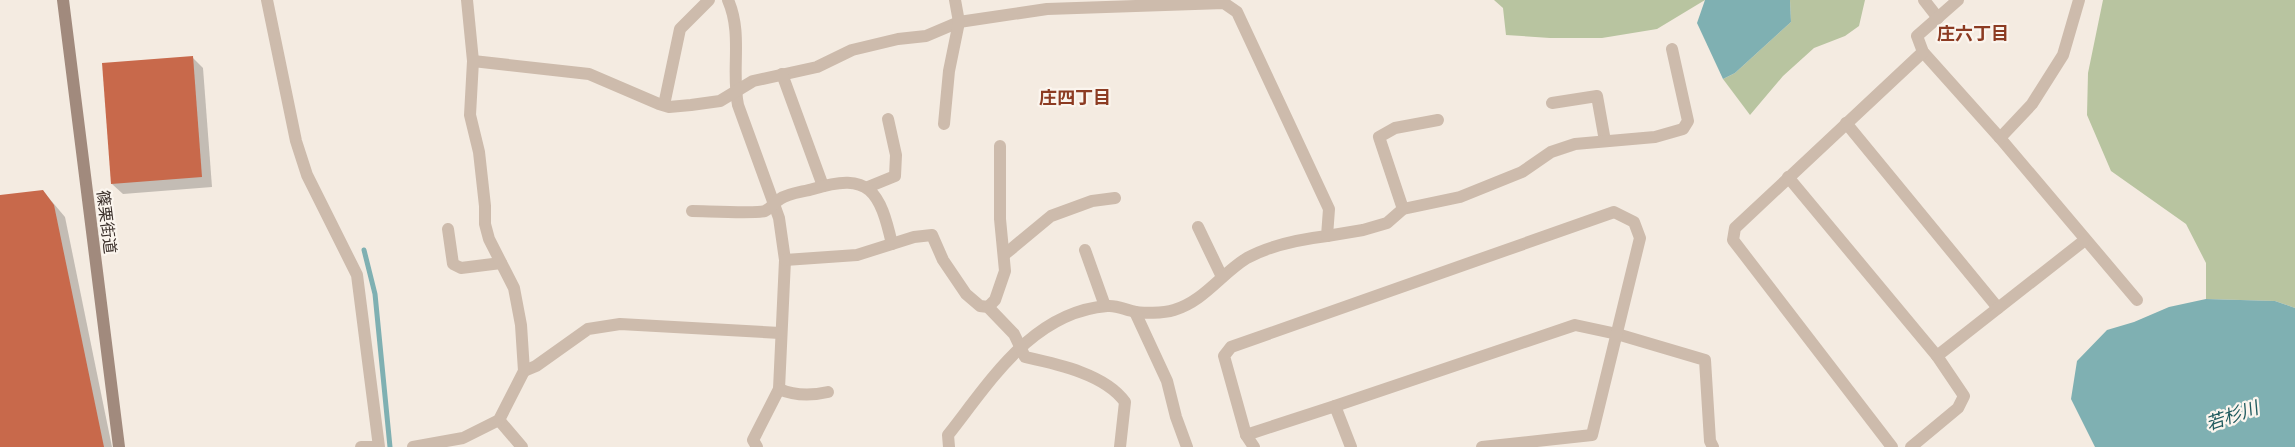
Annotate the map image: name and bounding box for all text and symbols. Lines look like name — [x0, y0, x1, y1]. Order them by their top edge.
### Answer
district label: 庄六丁目 — [1937, 21, 2009, 45]
district label: 庄四丁目 — [1039, 85, 1111, 109]
street label: 篠栗街道 — [92, 189, 122, 255]
water label: 若杉川 — [2202, 394, 2263, 435]

